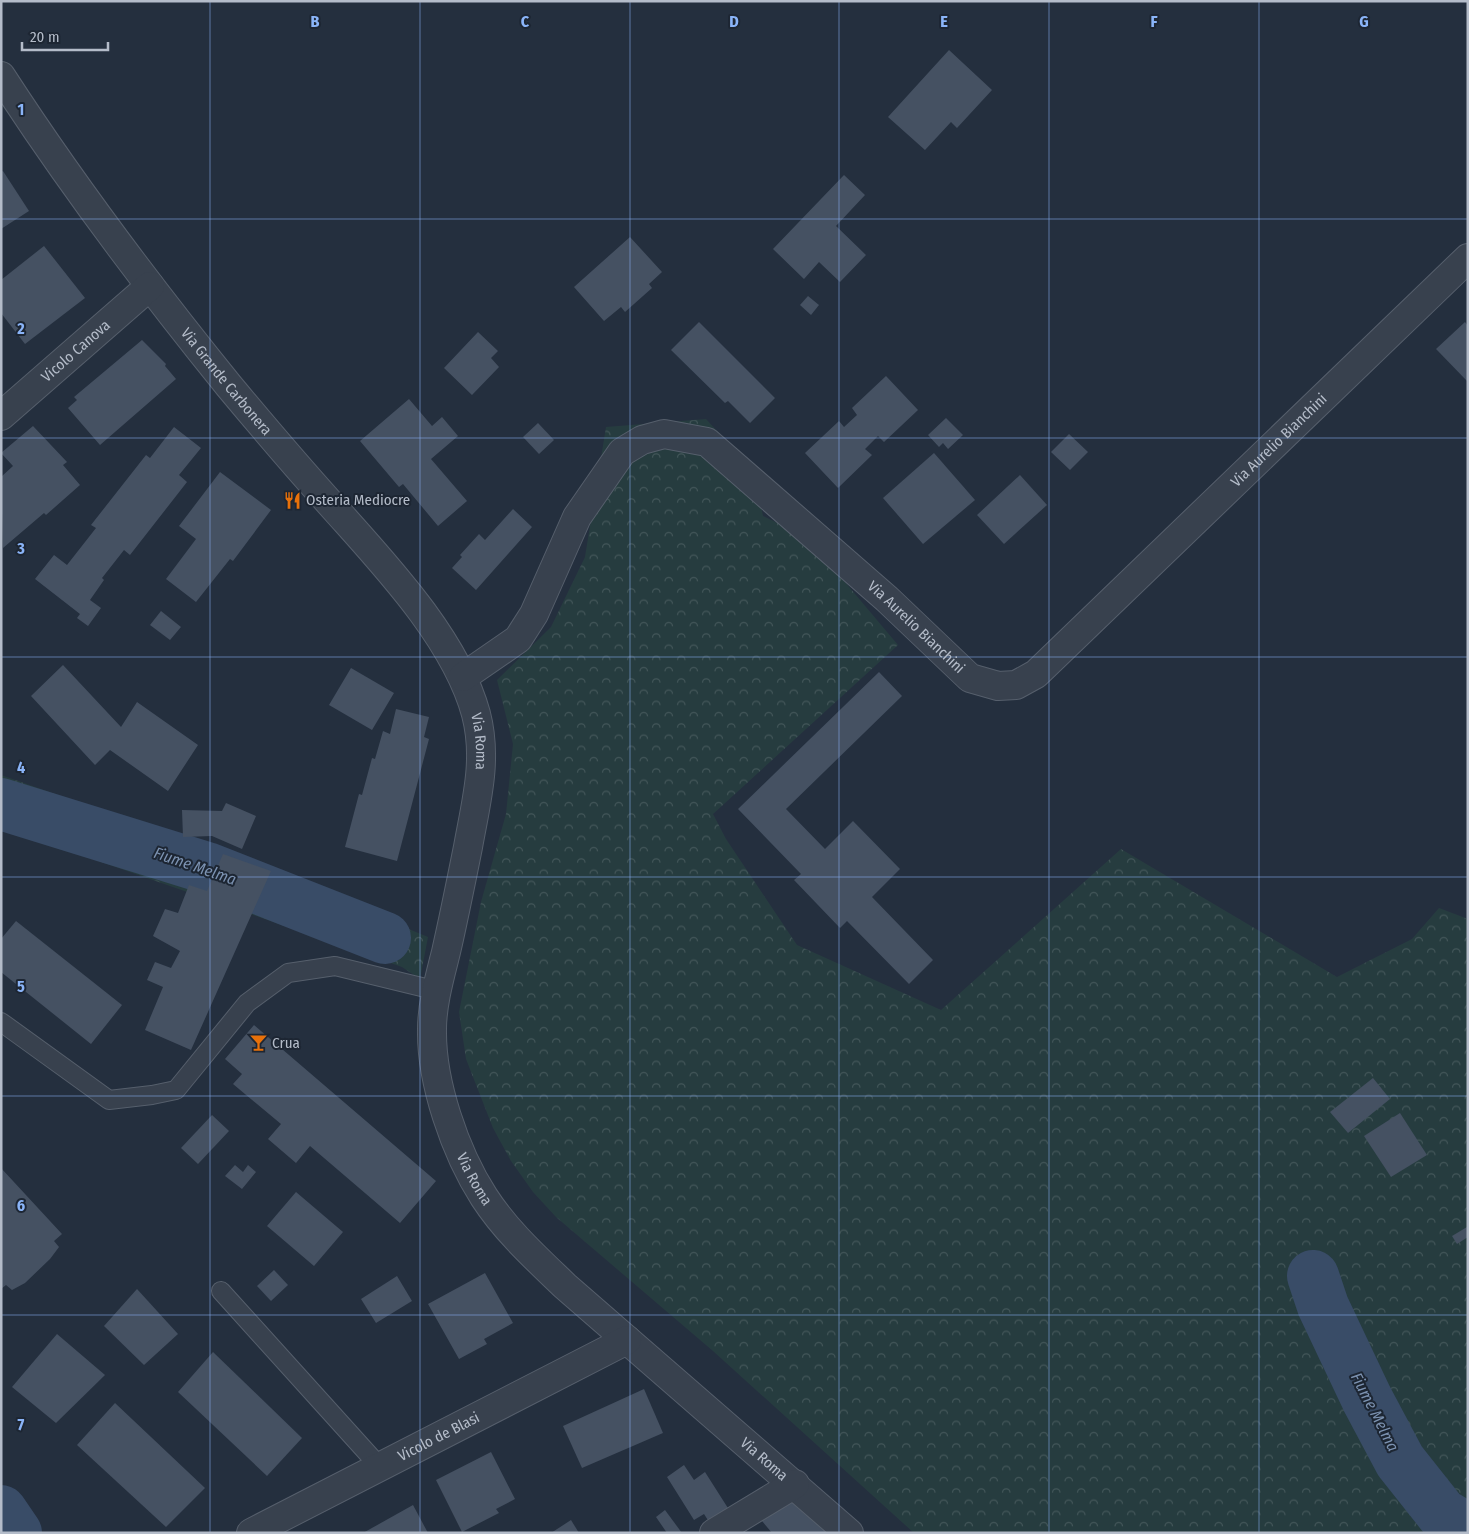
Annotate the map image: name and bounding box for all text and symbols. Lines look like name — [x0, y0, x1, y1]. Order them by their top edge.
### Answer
text: B — [311, 12, 320, 31]
text: C — [521, 12, 530, 31]
text: D — [729, 12, 739, 31]
text: E — [940, 12, 948, 31]
text: F — [1150, 12, 1158, 31]
text: G — [1359, 12, 1369, 31]
scale bar — [22, 20, 109, 52]
text: 20 m — [30, 28, 60, 46]
text: 1 — [18, 100, 24, 119]
street label: Vicolo Canova — [38, 316, 114, 386]
text: 2 — [16, 319, 25, 338]
street label: Via Grande Carbonera — [177, 324, 276, 439]
street label: Via Aurelio Bianchini — [1227, 390, 1331, 491]
restaurant icon: Osteria Mediocre — [282, 490, 302, 510]
place label: Osteria Mediocre — [306, 491, 410, 509]
text: 3 — [16, 539, 25, 558]
street label: Via Aurelio Bianchini — [864, 577, 968, 677]
street label: Via Roma — [467, 711, 490, 770]
text: 4 — [17, 758, 25, 777]
water label: Fiume Melma — [151, 843, 239, 889]
text: 5 — [17, 977, 25, 996]
bar icon: Crua — [248, 1033, 268, 1053]
place label: Crua — [272, 1034, 300, 1052]
street label: Via Roma — [453, 1150, 496, 1209]
text: 6 — [17, 1196, 25, 1215]
water label: Fiume Melma — [1347, 1369, 1403, 1455]
street label: Vicolo de Blasi — [395, 1408, 483, 1465]
text: 7 — [18, 1415, 25, 1434]
street label: Via Roma — [737, 1434, 792, 1485]

